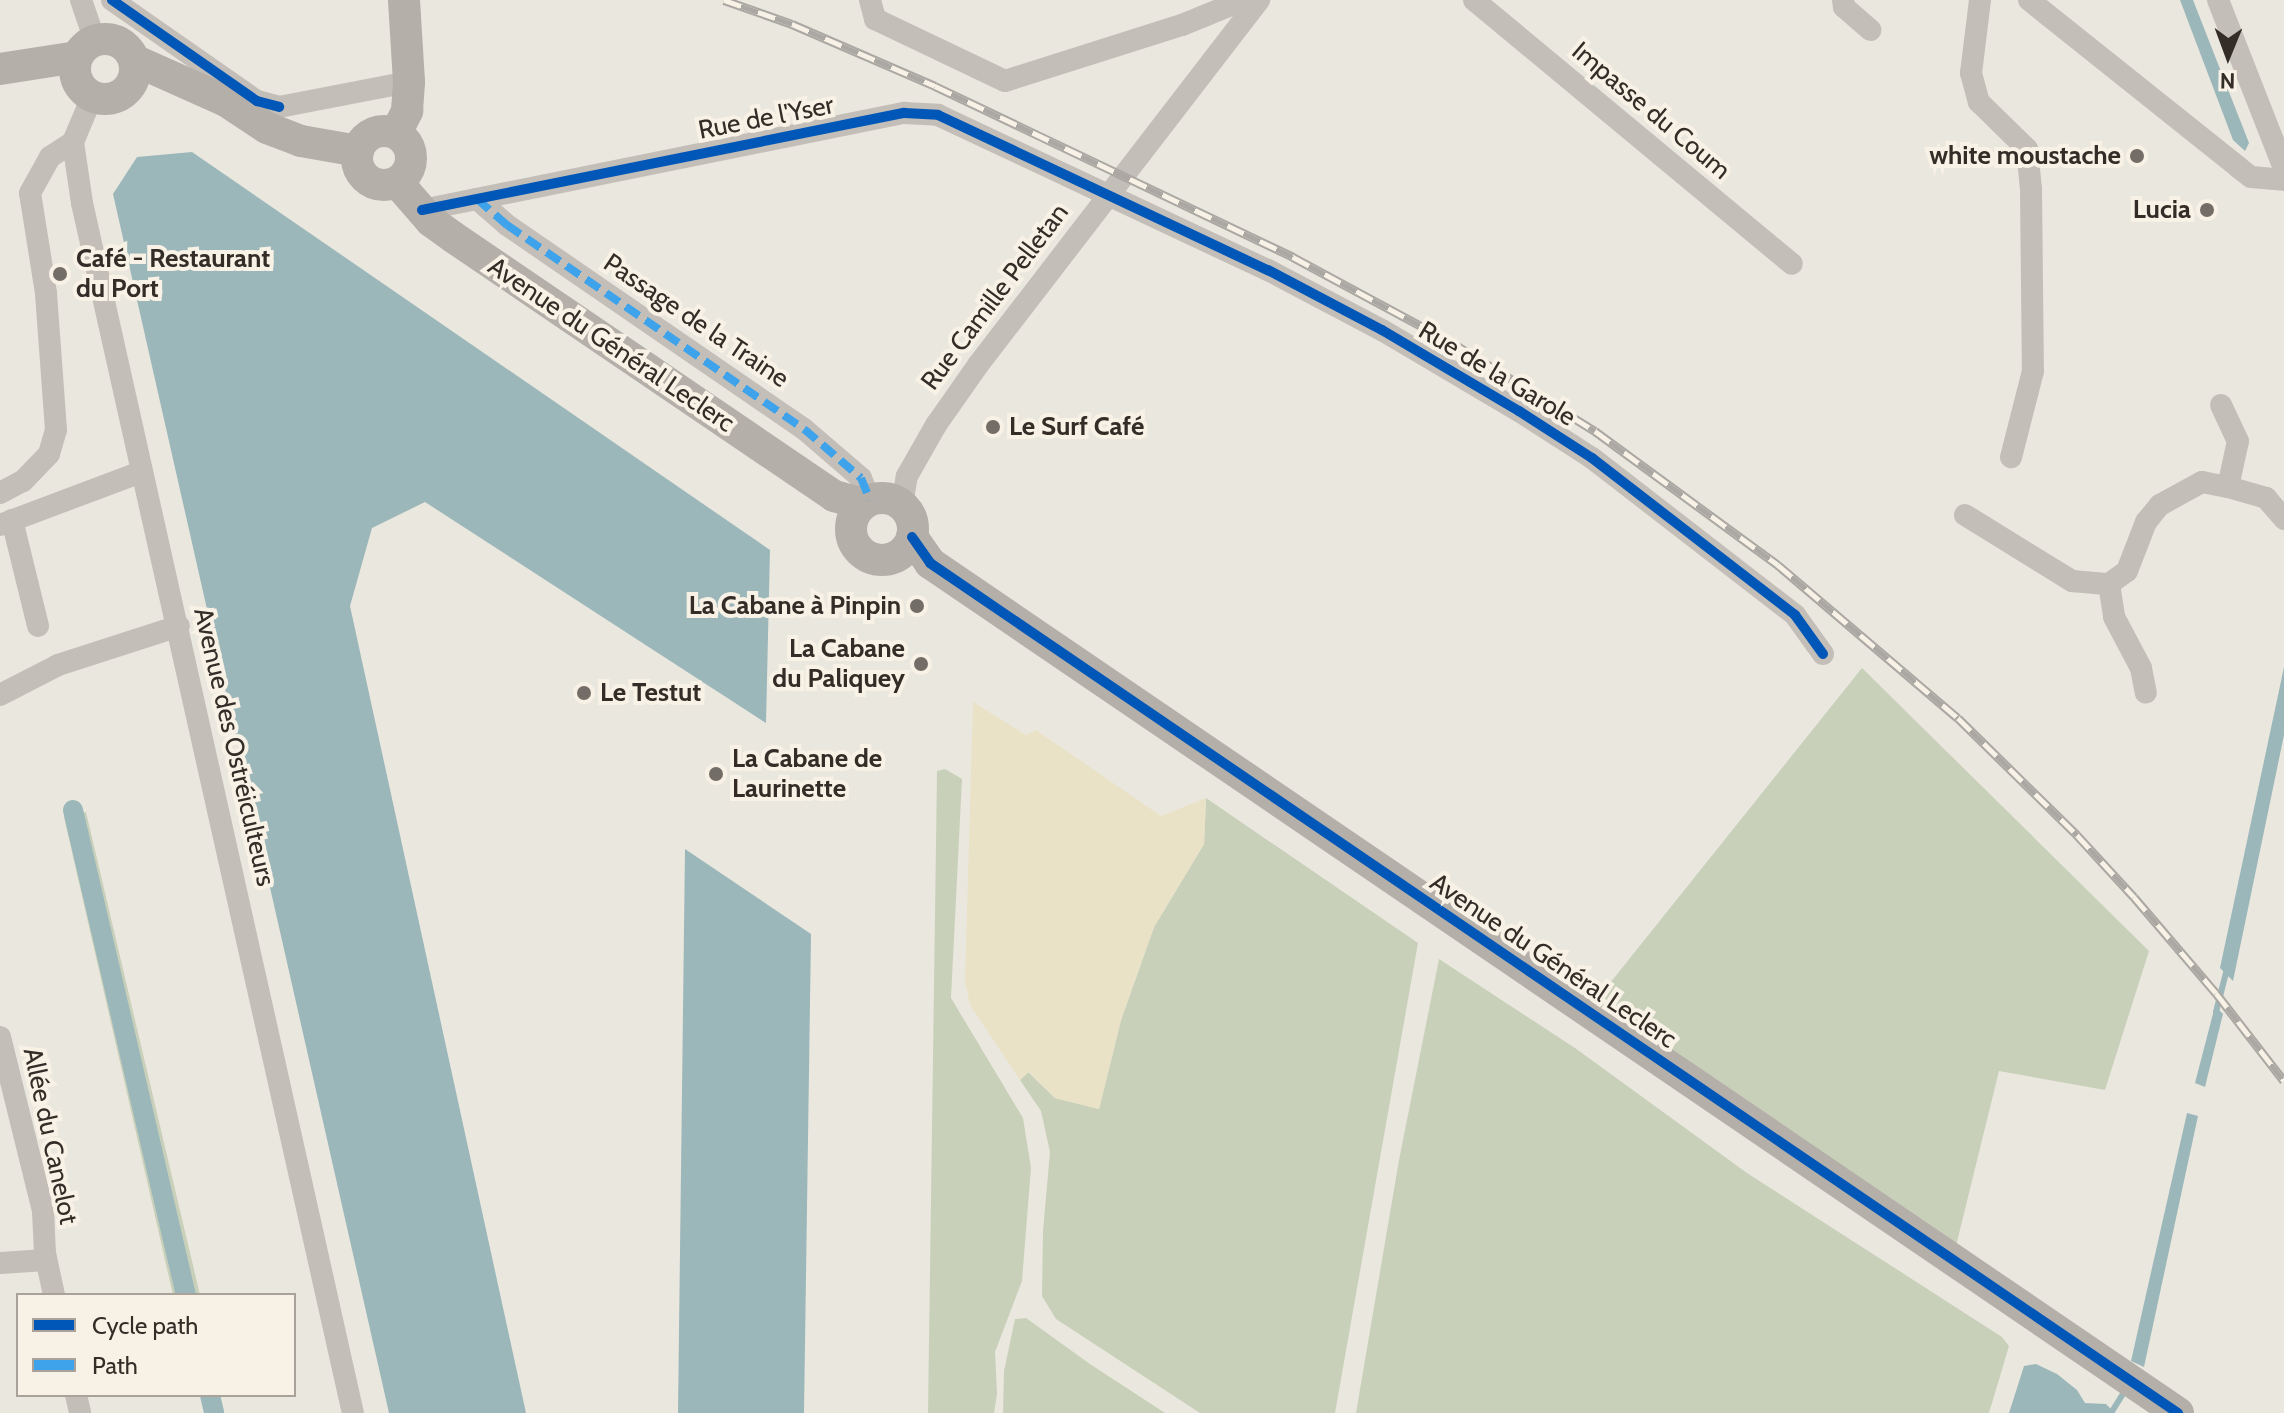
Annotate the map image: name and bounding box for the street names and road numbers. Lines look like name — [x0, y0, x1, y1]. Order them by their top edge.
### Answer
street label: Impasse du Coum — [1565, 36, 1737, 186]
street label: Rue de l'Yser — [696, 90, 836, 146]
street label: Rue Camille Pelletan — [915, 198, 1075, 396]
street label: Passage de la Traine — [597, 248, 795, 394]
street label: Avenue du Général Leclerc — [482, 251, 740, 439]
street label: Rue de la Garole — [1413, 315, 1581, 433]
street label: Avenue des Ostréiculteurs — [187, 605, 281, 889]
street label: Avenue du Général Leclerc — [1424, 867, 1682, 1055]
street label: Allée du Canelot — [16, 1045, 84, 1227]

